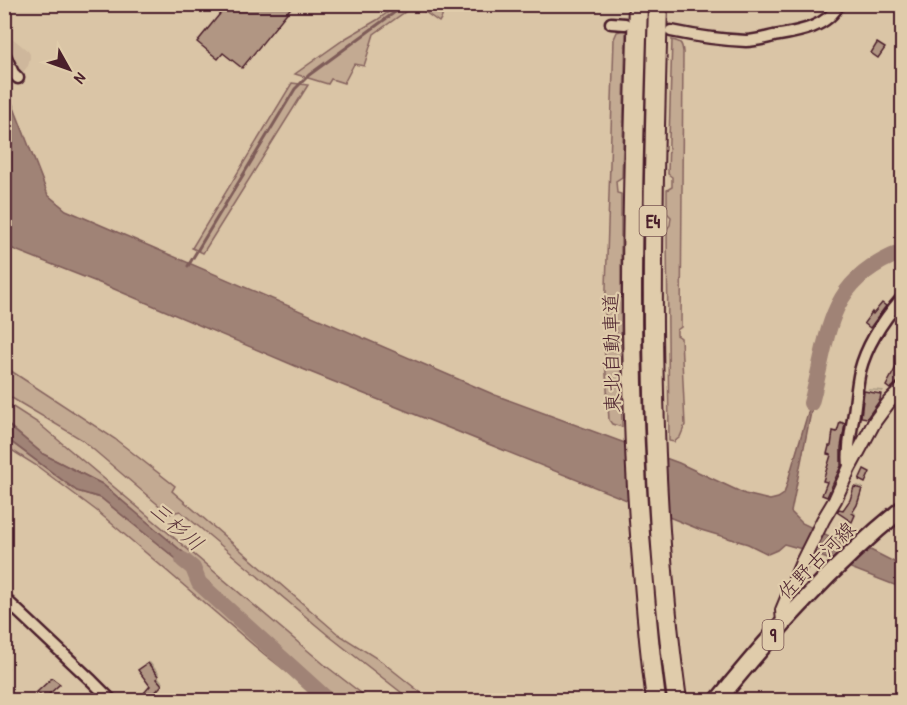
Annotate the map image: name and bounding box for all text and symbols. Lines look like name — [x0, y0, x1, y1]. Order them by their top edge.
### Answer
north arrow — [39, 39, 99, 99]
text: N — [69, 68, 92, 89]
road number: E4 — [640, 206, 666, 236]
street label: 東北自動車道 — [596, 293, 626, 413]
water label: 三杉川 — [144, 494, 210, 558]
street label: 佐野古河線 — [771, 515, 861, 605]
road number: 9 — [762, 620, 784, 650]

